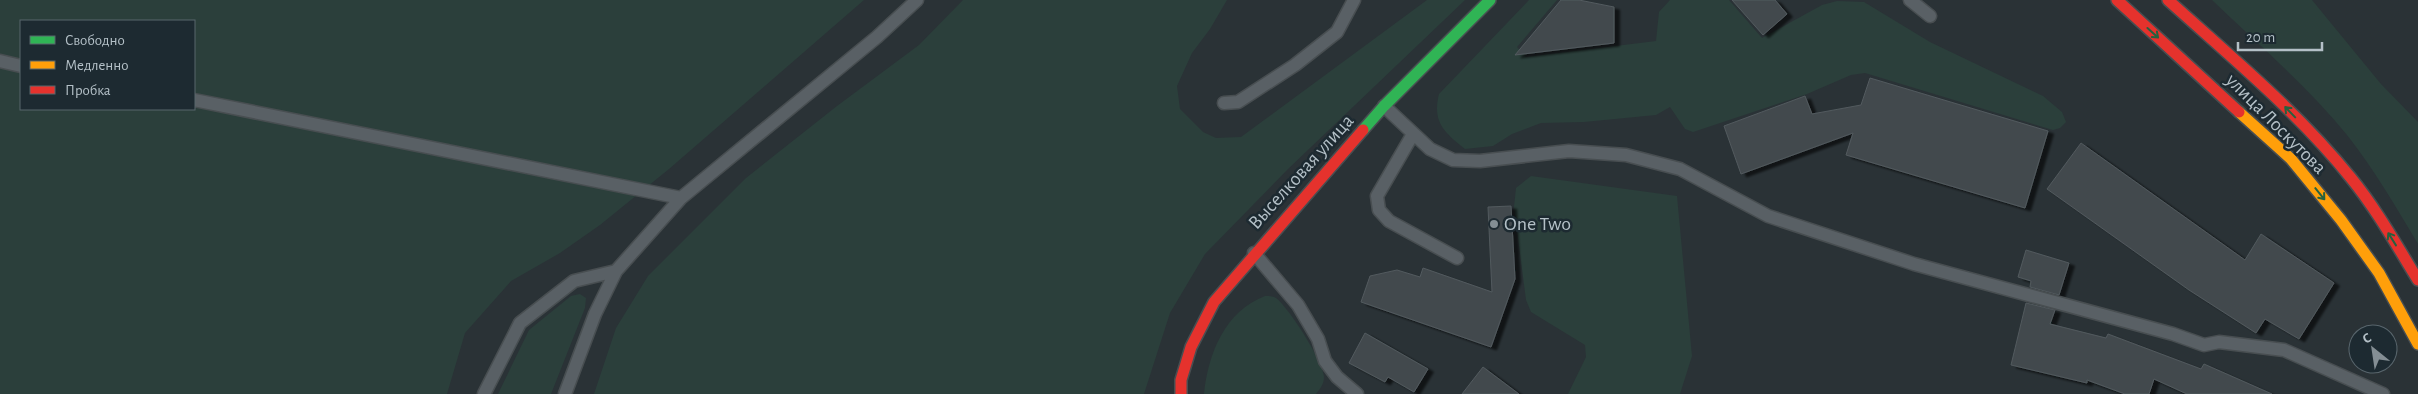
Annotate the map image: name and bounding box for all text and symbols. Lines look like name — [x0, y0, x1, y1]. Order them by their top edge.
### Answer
legend — [20, 20, 195, 110]
scale bar — [2238, 20, 2322, 52]
one-way arrow — [2147, 27, 2160, 39]
text: 20 m — [2246, 30, 2275, 45]
text: Свободно — [65, 33, 125, 48]
text: Медленно — [65, 58, 129, 73]
street label: улица Лоскутова — [2221, 69, 2330, 178]
text: Пробка — [65, 83, 111, 98]
one-way arrow — [2285, 107, 2297, 119]
street label: Выселковая улица — [1245, 111, 1357, 233]
one-way arrow — [2314, 187, 2325, 200]
place label: One Two — [1504, 214, 1571, 234]
marker: One Two — [1488, 218, 1500, 230]
one-way arrow — [2387, 232, 2397, 246]
north arrow — [2348, 324, 2398, 374]
text: С — [2360, 330, 2374, 347]

